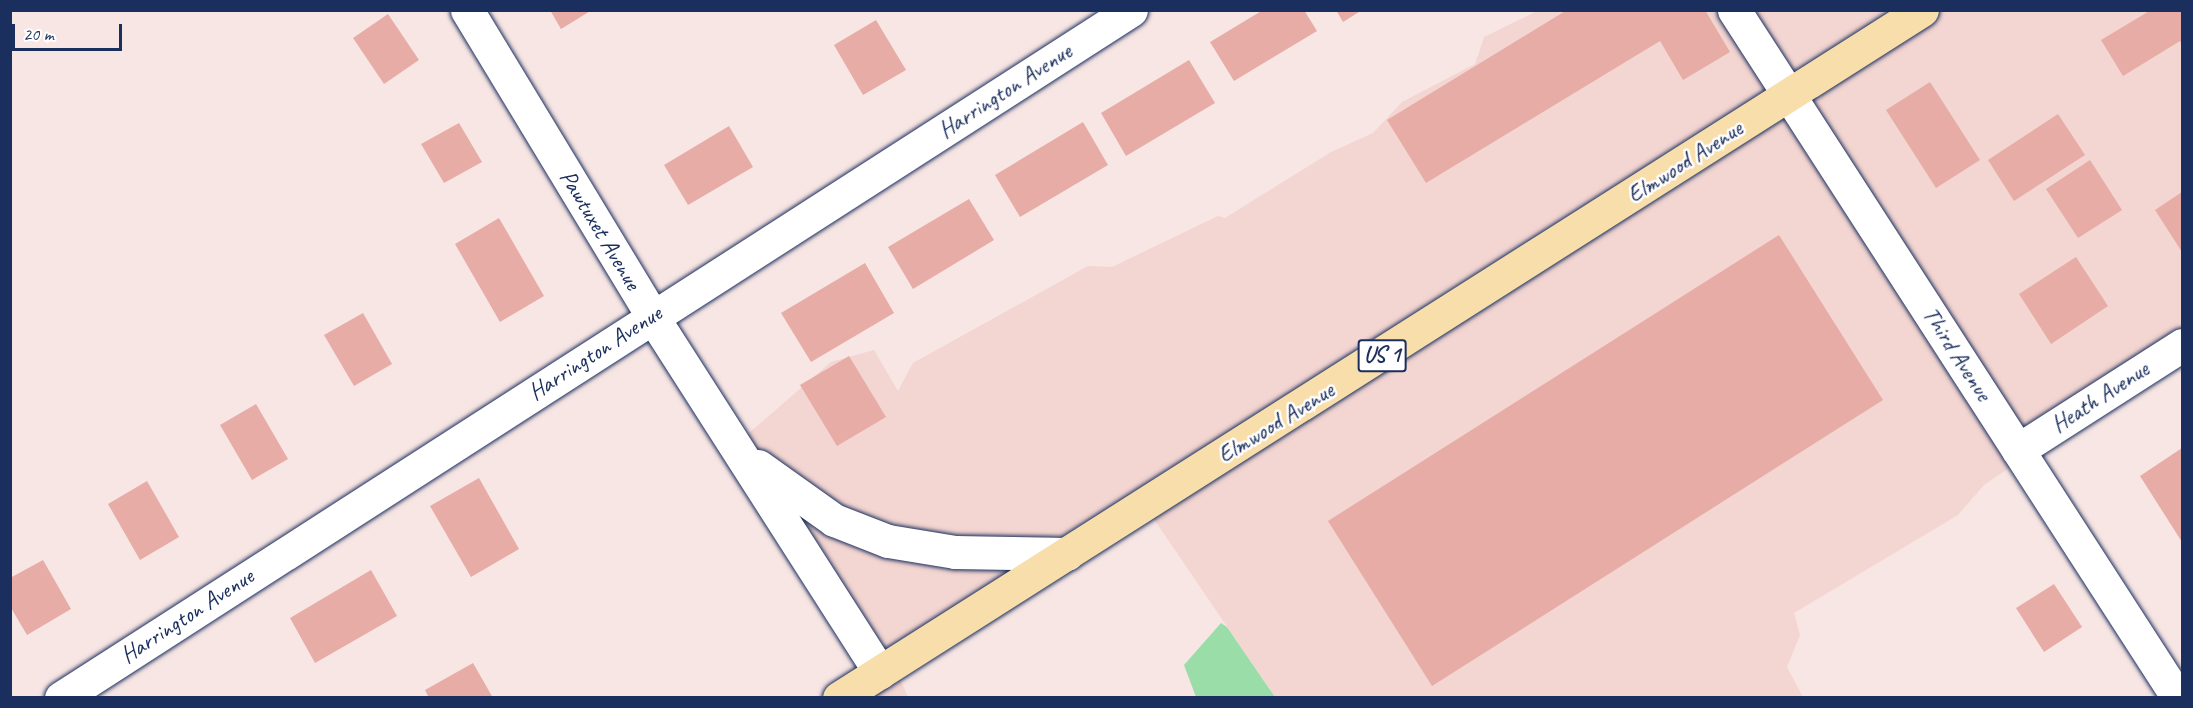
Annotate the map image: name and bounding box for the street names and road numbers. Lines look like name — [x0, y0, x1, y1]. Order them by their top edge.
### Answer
street label: Harrington Avenue — [933, 37, 1077, 145]
street label: Elmwood Avenue — [1622, 114, 1748, 210]
street label: Pawtuxet Avenue — [553, 165, 647, 295]
street label: Harrington Avenue — [523, 299, 667, 407]
street label: Third Avenue — [1916, 302, 1998, 406]
road number: US 1 — [1356, 337, 1408, 375]
street label: Heath Avenue — [2046, 355, 2154, 439]
street label: Elmwood Avenue — [1213, 376, 1339, 470]
street label: Harrington Avenue — [115, 562, 259, 670]

